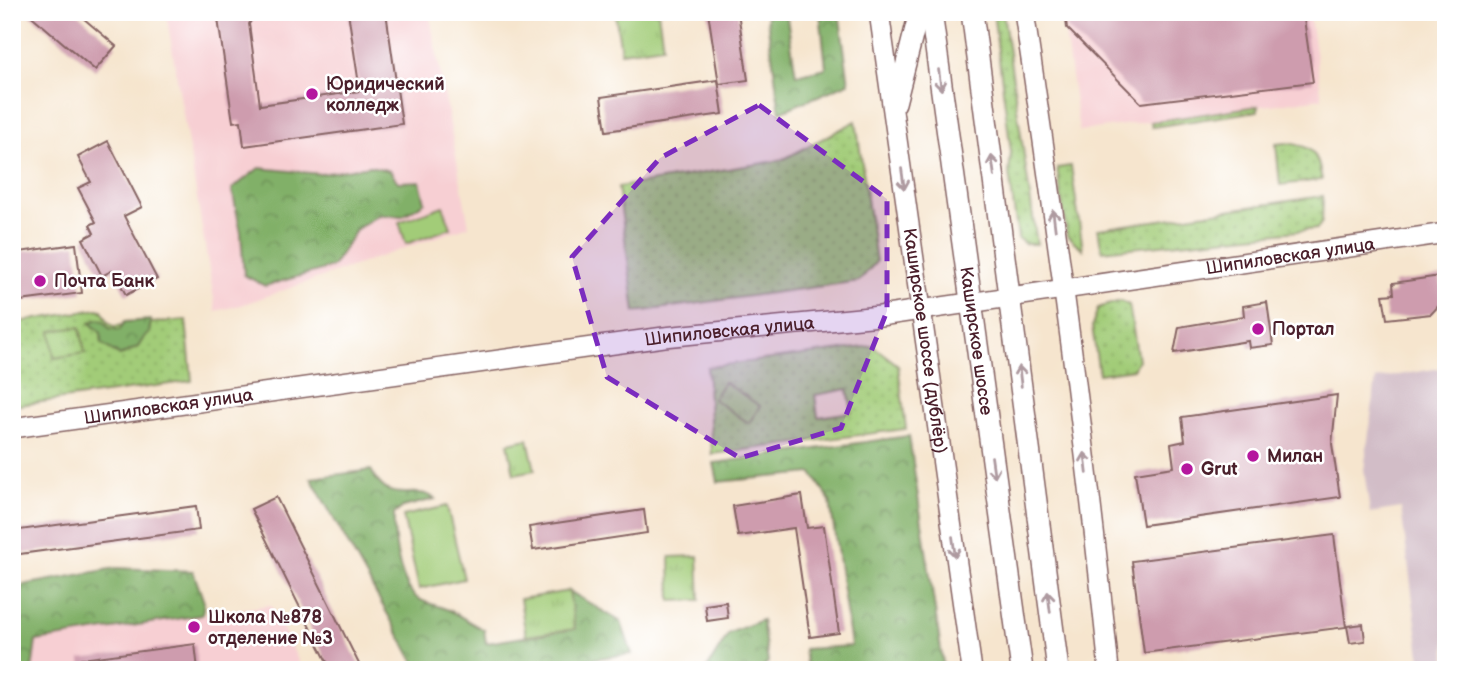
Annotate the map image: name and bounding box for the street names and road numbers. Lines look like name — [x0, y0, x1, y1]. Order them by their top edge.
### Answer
street label: Каширское шоссе (дублёр) — [899, 227, 951, 455]
street label: Шипиловская улица — [1204, 234, 1377, 279]
street label: Каширское шоссе — [955, 265, 997, 417]
street label: Шипиловская улица — [643, 312, 816, 351]
street label: Шипиловская улица — [83, 384, 255, 429]

